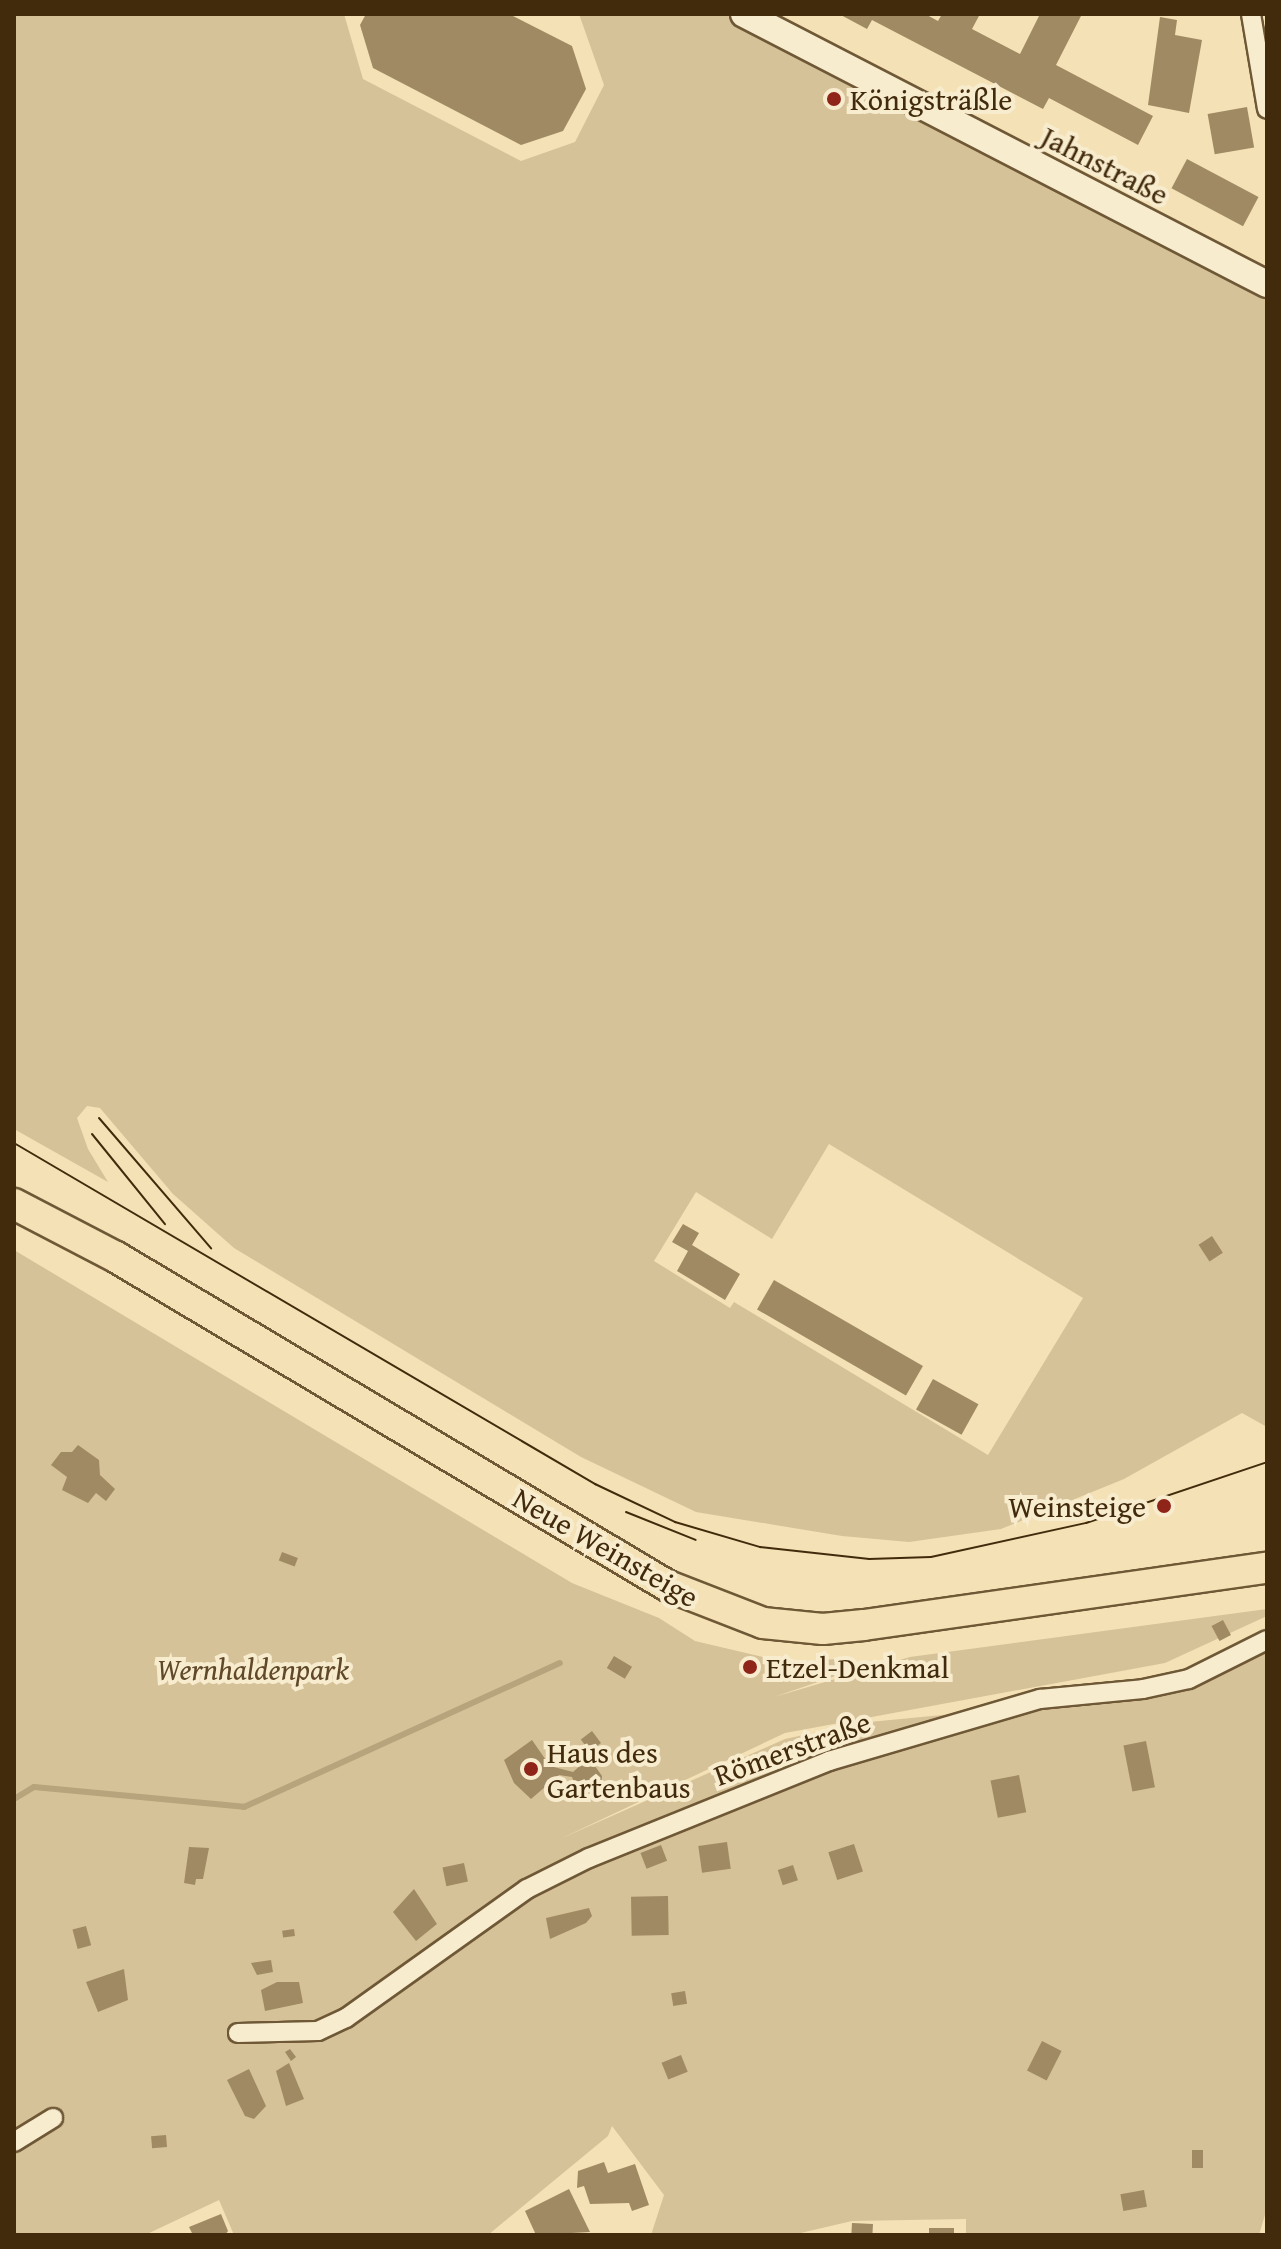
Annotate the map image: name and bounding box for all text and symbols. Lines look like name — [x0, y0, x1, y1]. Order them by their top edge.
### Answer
place label: Königsträßle — [850, 81, 1012, 117]
marker: Königsträßle — [825, 90, 843, 108]
street label: Jahnstraße — [1035, 118, 1175, 212]
street label: Neue Weinsteige — [507, 1479, 705, 1615]
place label: Weinsteige — [1008, 1488, 1146, 1524]
marker: Weinsteige — [1153, 1495, 1175, 1517]
place label: Etzel-Denkmal — [766, 1649, 949, 1685]
park label: Wernhaldenpark — [157, 1651, 349, 1687]
marker: Etzel-Denkmal — [741, 1658, 759, 1676]
street label: Römerstraße — [709, 1703, 875, 1793]
place label: Haus des Gartenbaus — [547, 1734, 691, 1804]
marker: Haus des Gartenbaus — [522, 1760, 540, 1778]

